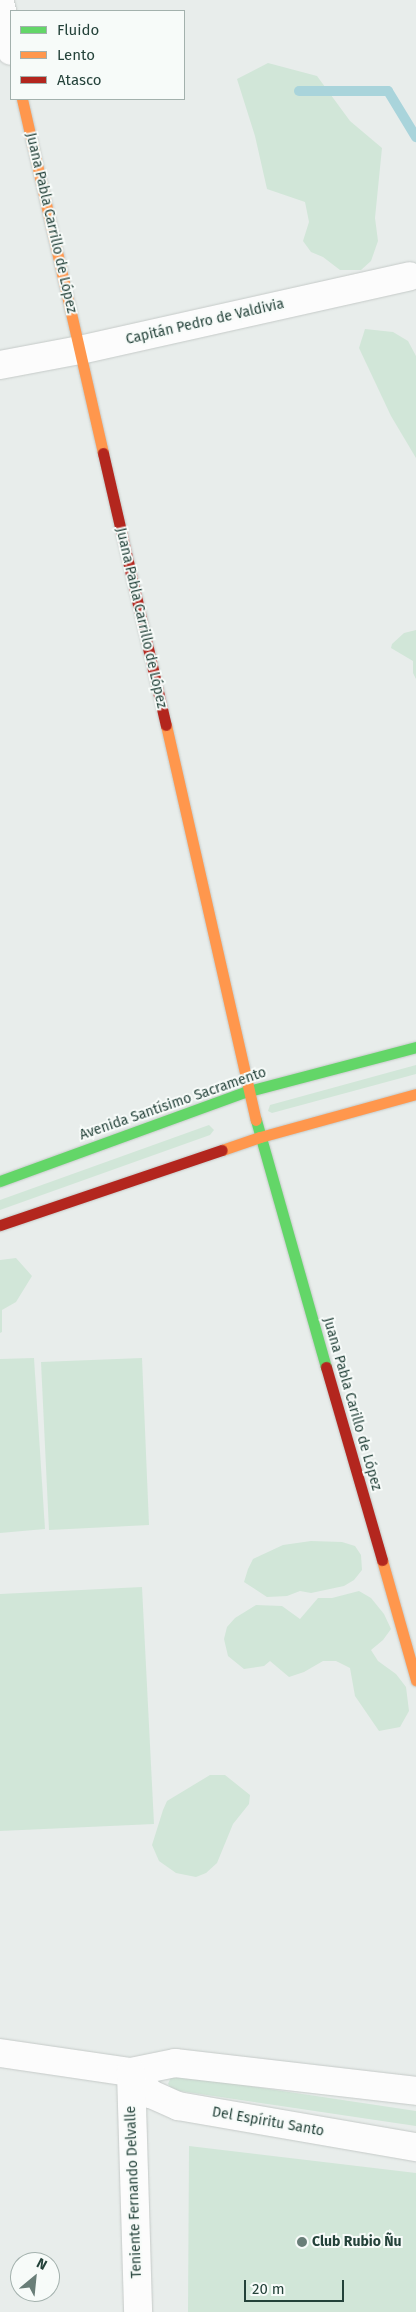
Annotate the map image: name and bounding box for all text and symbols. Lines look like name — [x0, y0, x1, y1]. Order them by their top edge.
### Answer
legend — [10, 10, 185, 100]
text: Fluido — [57, 21, 99, 39]
text: Lento — [57, 46, 95, 64]
text: Atasco — [57, 71, 102, 89]
street label: Juana Pabla Carrillo de López — [22, 131, 80, 315]
street label: Capitán Pedro de Valdivia — [124, 296, 286, 348]
street label: Juana Pabla Carrillo de López — [112, 526, 170, 710]
street label: Avenida Santísimo Sacramento — [77, 1064, 269, 1144]
street label: Juana Pabla Carillo de López — [319, 1315, 385, 1493]
street label: Del Espíritu Santo — [211, 2104, 325, 2140]
street label: Teniente Fernando Delvalle — [123, 2106, 145, 2278]
place label: Club Rubio Ñu — [312, 2234, 401, 2250]
marker: Club Rubio Ñu — [296, 2236, 308, 2248]
north arrow — [10, 2252, 60, 2302]
text: N — [34, 2255, 50, 2274]
scale bar — [246, 2270, 346, 2302]
text: 20 m — [252, 2280, 285, 2298]

